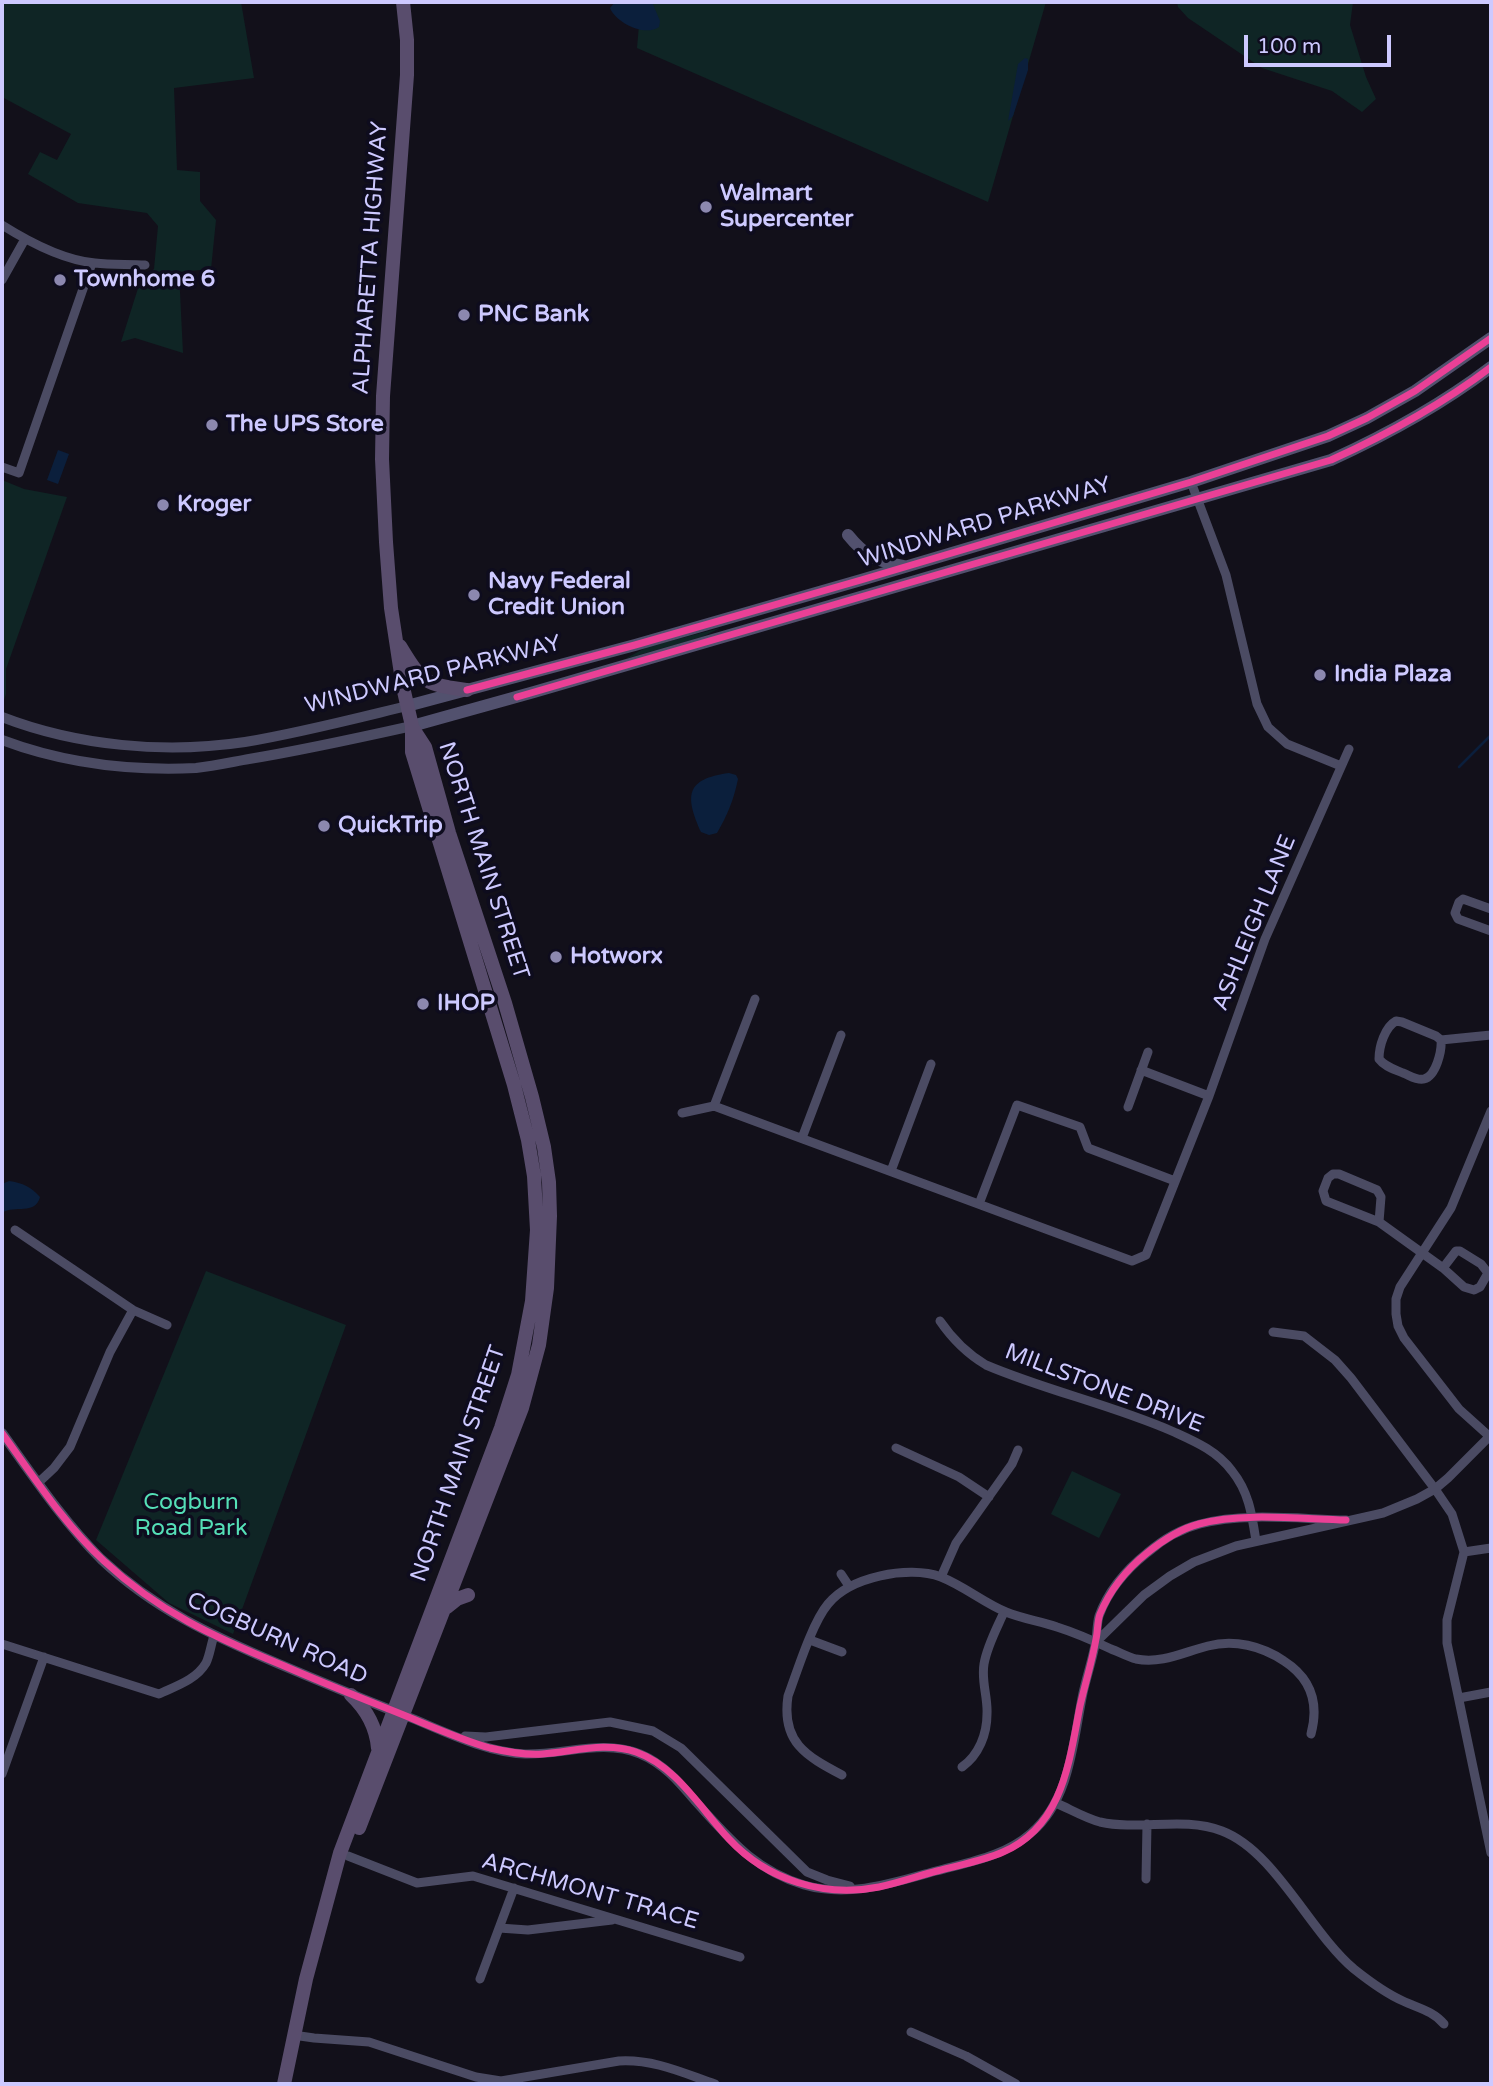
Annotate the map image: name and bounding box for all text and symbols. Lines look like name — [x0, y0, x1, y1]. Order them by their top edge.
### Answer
scale bar — [1248, 21, 1395, 65]
text: 100 m — [1257, 34, 1321, 59]
street label: ALPHARETTA HIGHWAY — [348, 121, 394, 395]
place label: Walmart Supercenter — [720, 180, 853, 234]
marker: Walmart Supercenter — [698, 199, 714, 215]
place label: Townhome 6 — [74, 266, 215, 294]
marker: Townhome 6 — [52, 272, 68, 288]
place label: PNC Bank — [478, 301, 589, 329]
marker: PNC Bank — [456, 307, 472, 323]
place label: The UPS Store — [226, 411, 384, 439]
marker: The UPS Store — [204, 417, 220, 433]
street label: WINDWARD PARKWAY — [855, 471, 1115, 575]
place label: Kroger — [177, 491, 251, 519]
marker: Kroger — [155, 497, 171, 513]
place label: Navy Federal Credit Union — [488, 568, 631, 622]
marker: Navy Federal Credit Union — [466, 587, 482, 603]
street label: WINDWARD PARKWAY — [302, 630, 564, 720]
place label: India Plaza — [1334, 661, 1452, 689]
marker: India Plaza — [1312, 667, 1328, 683]
street label: NORTH MAIN STREET — [432, 739, 534, 983]
place label: QuickTrip — [338, 812, 443, 840]
marker: QuickTrip — [316, 818, 332, 834]
street label: ASHLEIGH LANE — [1207, 831, 1303, 1015]
place label: Hotworx — [570, 943, 663, 971]
marker: Hotworx — [548, 949, 564, 965]
place label: IHOP — [437, 990, 495, 1018]
marker: IHOP — [415, 996, 431, 1012]
street label: MILLSTONE DRIVE — [1001, 1338, 1207, 1440]
street label: NORTH MAIN STREET — [406, 1342, 512, 1586]
park label: Cogburn Road Park — [135, 1489, 247, 1543]
street label: COGBURN ROAD — [182, 1587, 372, 1691]
street label: ARCHMONT TRACE — [478, 1848, 702, 1936]

